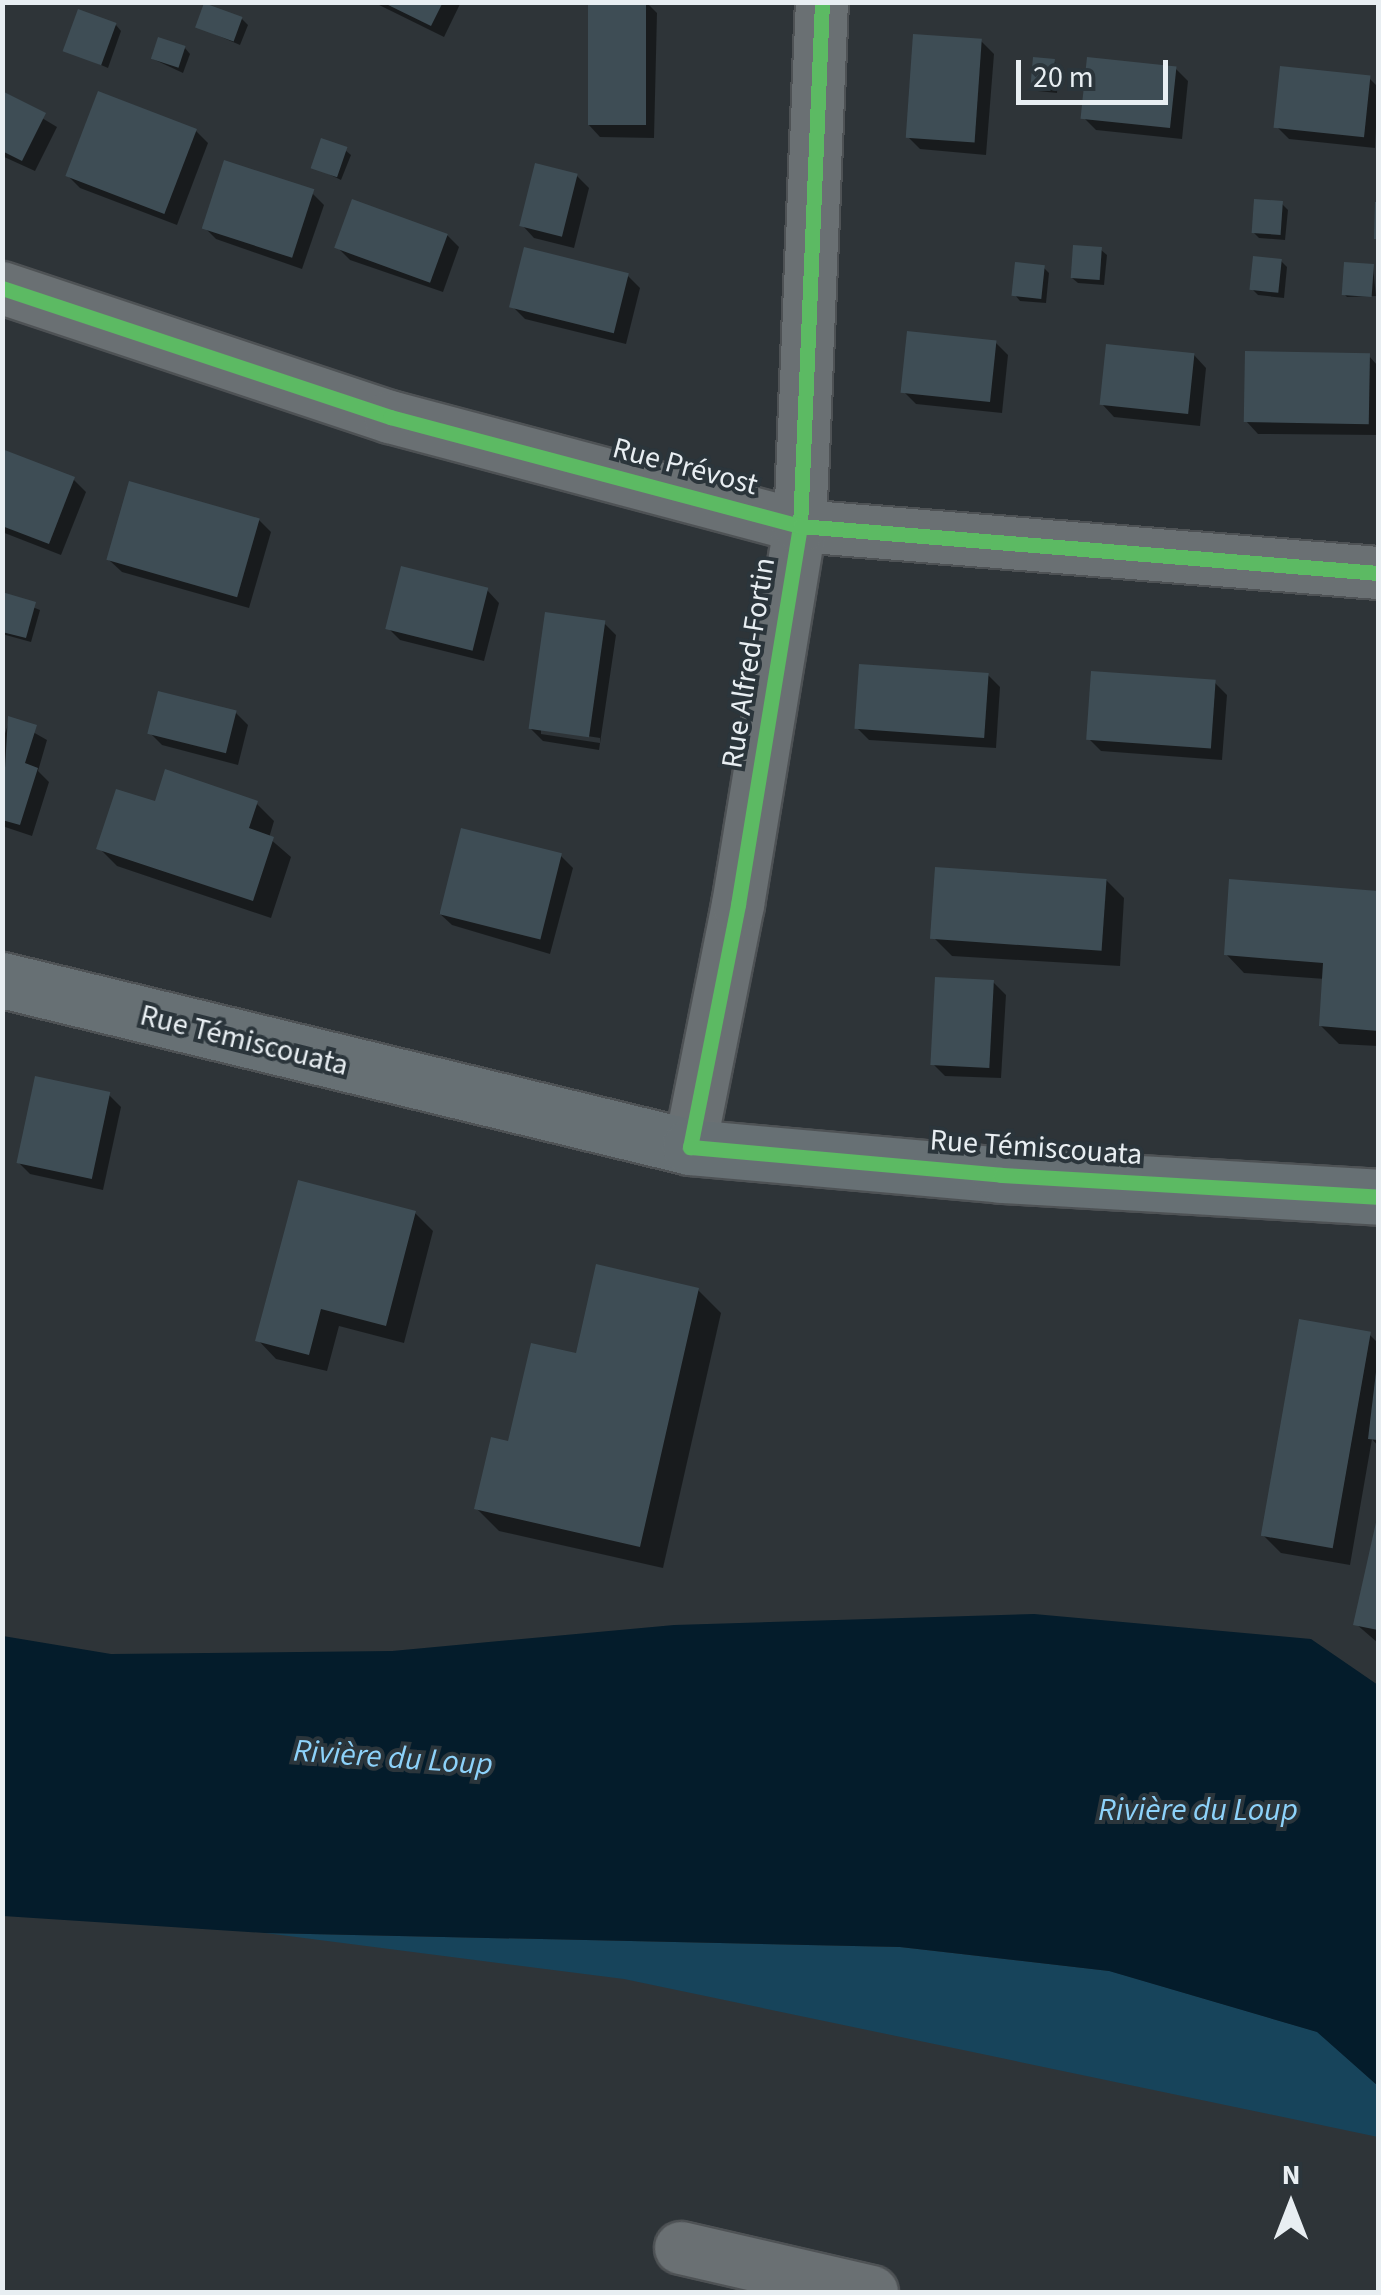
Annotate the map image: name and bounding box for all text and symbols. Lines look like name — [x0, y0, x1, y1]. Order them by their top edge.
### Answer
scale bar — [1021, 40, 1174, 102]
text: 20 m — [1033, 56, 1094, 99]
street label: Rue Prévost — [609, 430, 761, 504]
street label: Rue Alfred-Fortin — [715, 555, 783, 771]
street label: Rue Témiscouata — [136, 998, 352, 1084]
street label: Rue Témiscouata — [928, 1123, 1144, 1173]
water label: Rivière du Loup — [292, 1732, 494, 1784]
water label: Rivière du Loup — [1098, 1791, 1298, 1829]
north arrow — [1241, 2155, 1341, 2255]
text: N — [1282, 2155, 1300, 2195]

